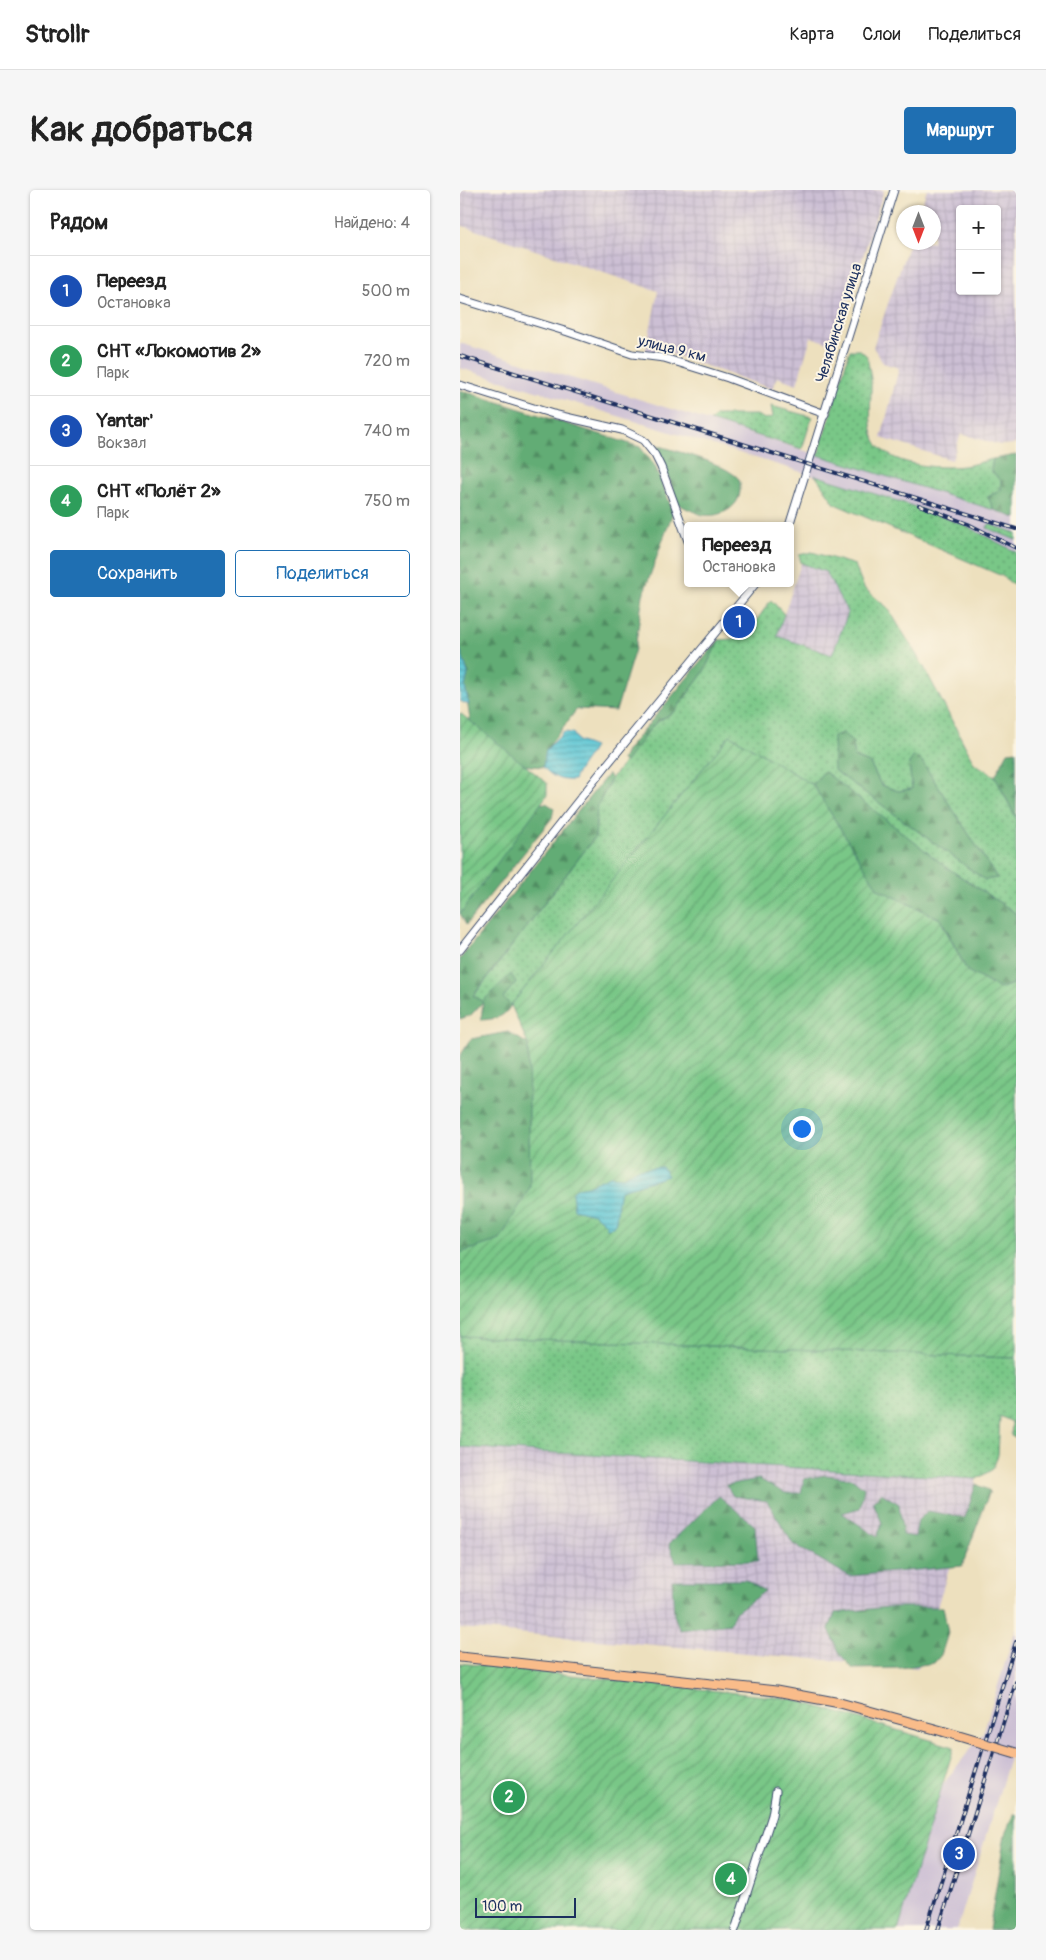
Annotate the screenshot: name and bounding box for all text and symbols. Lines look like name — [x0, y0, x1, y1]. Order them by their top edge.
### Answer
text: Strollr — [25, 20, 90, 49]
text: Карта — [790, 23, 834, 46]
text: Слои — [862, 23, 900, 46]
text: Поделиться — [928, 23, 1021, 46]
button: Маршрут — [904, 107, 1016, 154]
text: Как добраться — [30, 108, 253, 152]
north arrow — [896, 205, 941, 250]
map controls — [956, 205, 1001, 295]
button: + — [956, 205, 1001, 250]
text: Рядом — [50, 209, 108, 236]
text: Найдено: 4 — [334, 213, 410, 233]
button: − — [956, 250, 1001, 295]
street label: Челябинская улица — [812, 261, 866, 385]
text: Переезд — [97, 269, 166, 293]
text: 1 — [63, 281, 69, 301]
text: 500 m — [362, 281, 410, 301]
text: Остановка — [97, 293, 171, 313]
street label: улица 9 км — [635, 331, 708, 367]
text: СНТ «Локомотив 2» — [97, 339, 261, 363]
text: 2 — [62, 351, 70, 371]
text: 720 m — [364, 351, 410, 371]
text: Парк — [97, 363, 130, 383]
text: Yantar' — [97, 409, 153, 433]
text: 3 — [62, 421, 70, 441]
text: 740 m — [364, 421, 410, 441]
text: Вокзал — [97, 433, 146, 453]
text: СНТ «Полёт 2» — [97, 479, 221, 503]
text: 4 — [61, 491, 71, 511]
text: 750 m — [364, 491, 410, 511]
text: Парк — [97, 503, 130, 523]
popup — [684, 522, 794, 587]
text: Переезд — [702, 533, 771, 557]
button: Сохранить — [50, 550, 225, 597]
button: Поделиться — [235, 550, 410, 597]
text: Остановка — [702, 557, 776, 577]
pin: 1 — [723, 603, 755, 641]
your location — [789, 1116, 815, 1142]
pin: 2 — [493, 1778, 525, 1816]
pin: 3 — [943, 1835, 975, 1873]
pin: 4 — [715, 1860, 747, 1898]
scale bar — [475, 1895, 576, 1918]
text: 100 m — [482, 1898, 522, 1915]

